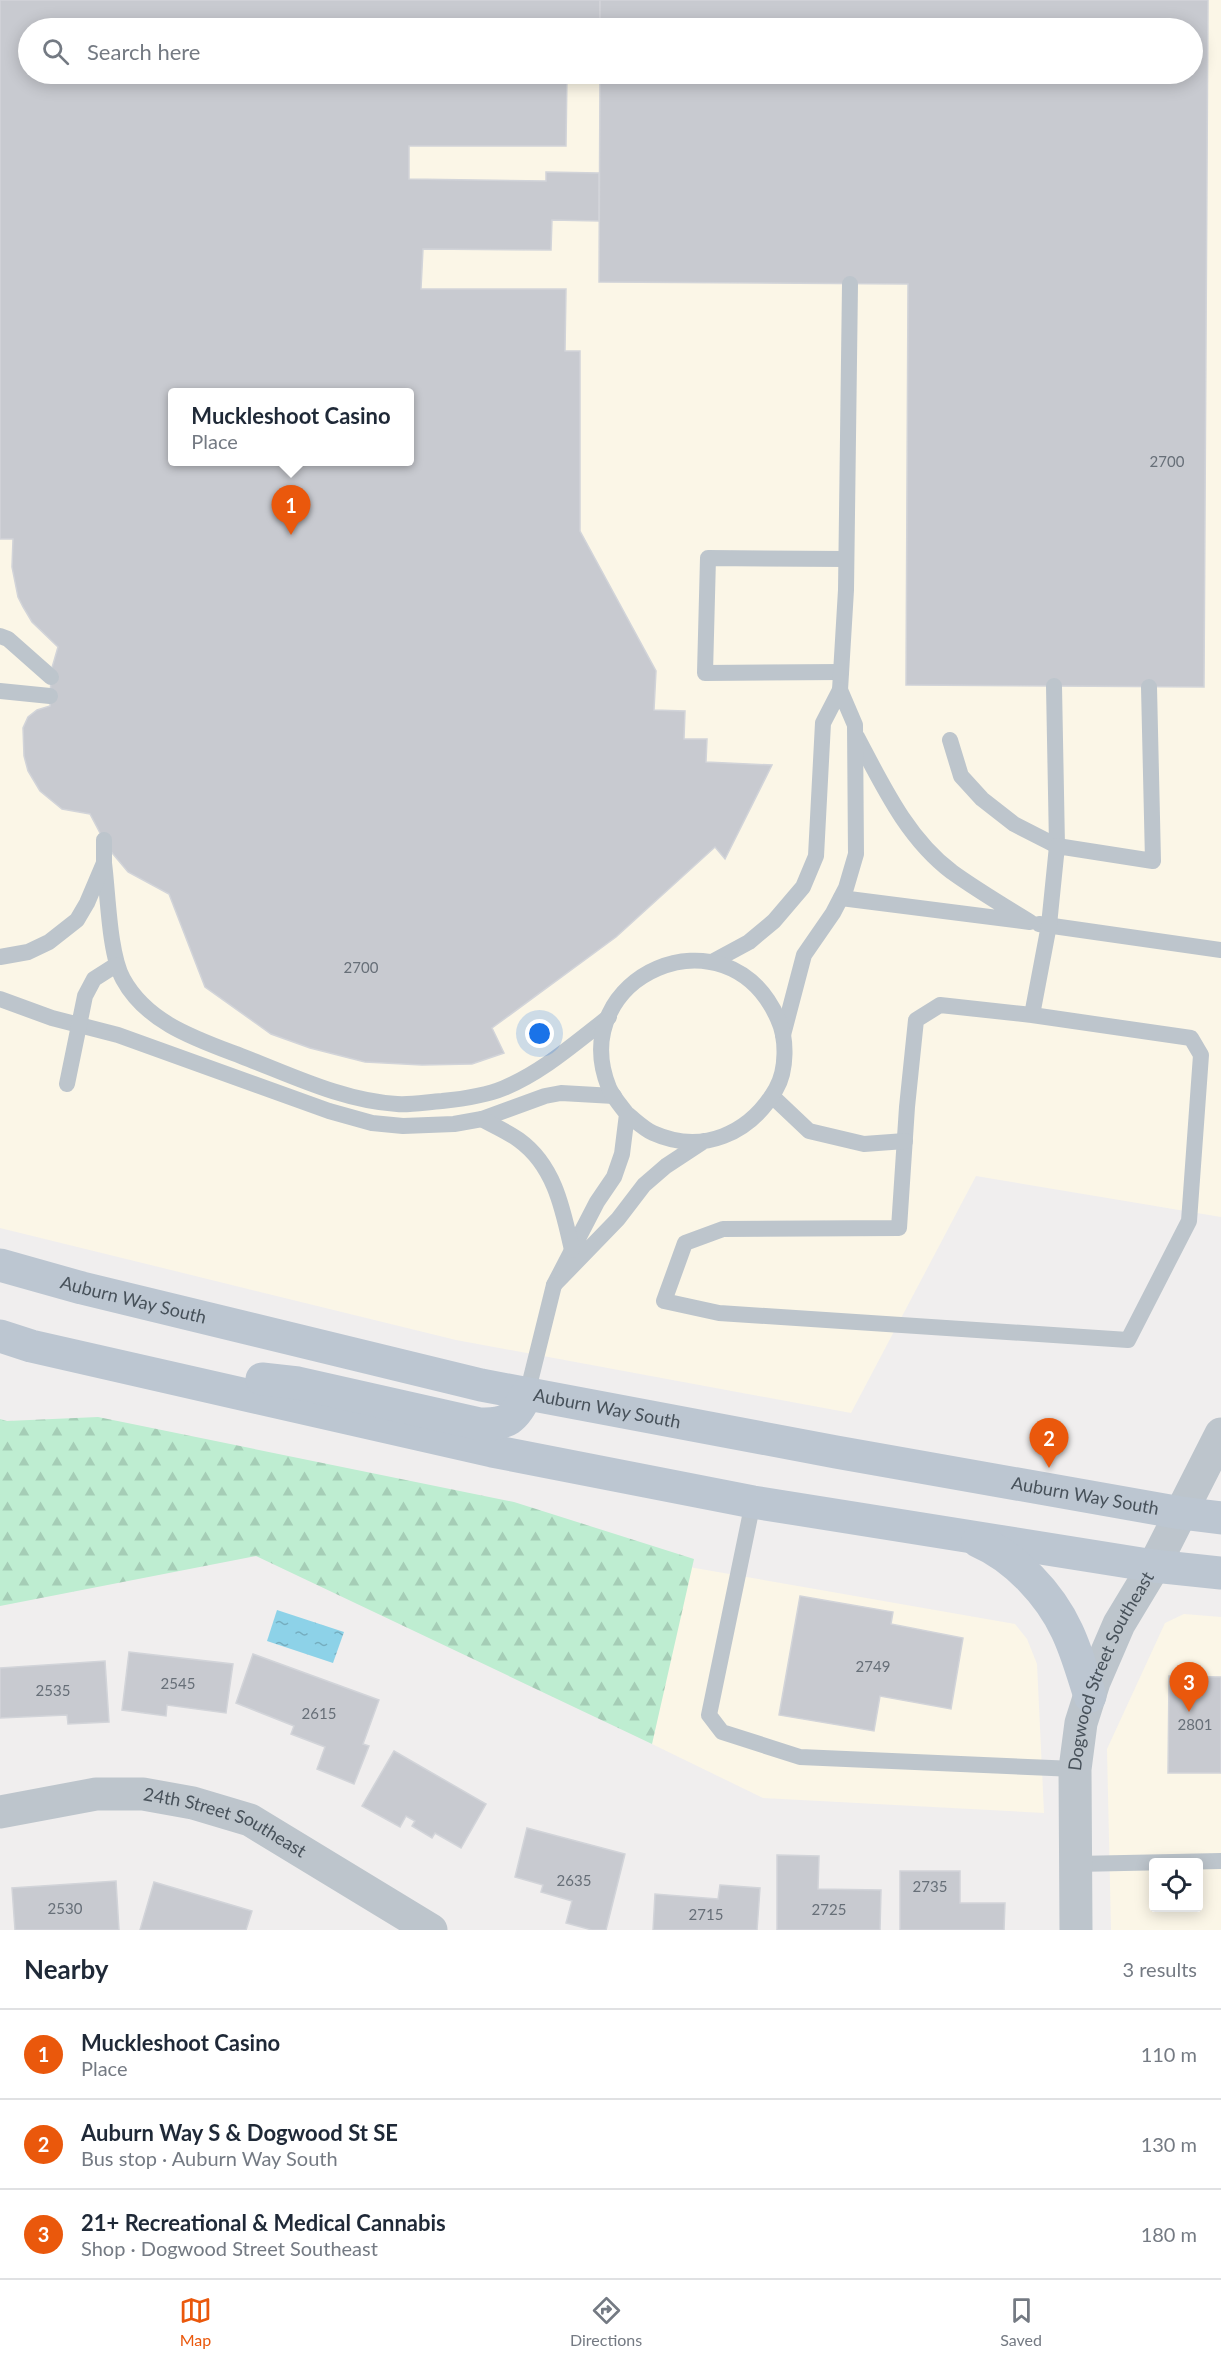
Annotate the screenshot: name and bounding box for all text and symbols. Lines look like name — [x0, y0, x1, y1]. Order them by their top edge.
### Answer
search box — [18, 18, 1203, 84]
icon: search — [39, 35, 72, 68]
text: Search here — [87, 38, 200, 65]
popup — [168, 388, 414, 466]
text: Muckleshoot Casino — [191, 402, 391, 429]
text: Place — [191, 429, 238, 453]
house number: 2700 — [1150, 452, 1185, 470]
pin: 1 — [272, 486, 310, 535]
house number: 2700 — [344, 958, 379, 976]
your location — [525, 1019, 554, 1048]
street label: Auburn Way South — [58, 1271, 209, 1328]
street label: Auburn Way South — [532, 1383, 683, 1432]
pin: 2 — [1030, 1418, 1068, 1468]
street label: Auburn Way South — [1010, 1471, 1161, 1519]
street label: Dogwood Street Southeast — [1063, 1567, 1158, 1772]
house number: 2749 — [856, 1657, 890, 1675]
pin: 3 — [1170, 1662, 1208, 1712]
house number: 2545 — [161, 1674, 195, 1692]
house number: 2535 — [36, 1681, 70, 1699]
house number: 2615 — [302, 1704, 336, 1722]
house number: 2801 — [1178, 1715, 1212, 1733]
street label: 24th Street Southeast — [142, 1782, 311, 1862]
map controls — [1149, 1858, 1203, 1912]
button: locate — [1149, 1858, 1203, 1912]
house number: 2635 — [557, 1871, 591, 1889]
house number: 2735 — [913, 1877, 947, 1895]
house number: 2530 — [48, 1899, 83, 1917]
house number: 2725 — [812, 1900, 846, 1918]
house number: 2715 — [689, 1905, 723, 1923]
text: Nearby — [24, 1953, 109, 1985]
text: 3 results — [1122, 1957, 1197, 1981]
text: Muckleshoot Casino — [81, 2029, 280, 2056]
text: 1 — [38, 2042, 49, 2066]
text: 110 m — [1141, 2042, 1197, 2066]
text: Place — [81, 2056, 128, 2080]
text: Auburn Way S & Dogwood St SE — [81, 2119, 398, 2146]
text: 2 — [38, 2132, 49, 2156]
text: 130 m — [1141, 2132, 1197, 2156]
text: Bus stop · Auburn Way South — [81, 2146, 338, 2170]
text: 21+ Recreational & Medical Cannabis — [81, 2209, 446, 2236]
text: 3 — [38, 2222, 49, 2246]
text: 180 m — [1141, 2222, 1197, 2246]
text: Shop · Dogwood Street Southeast — [81, 2236, 378, 2260]
tab: Map — [179, 2294, 212, 2349]
tab: Directions — [570, 2294, 642, 2349]
tab: Saved — [1000, 2294, 1042, 2349]

